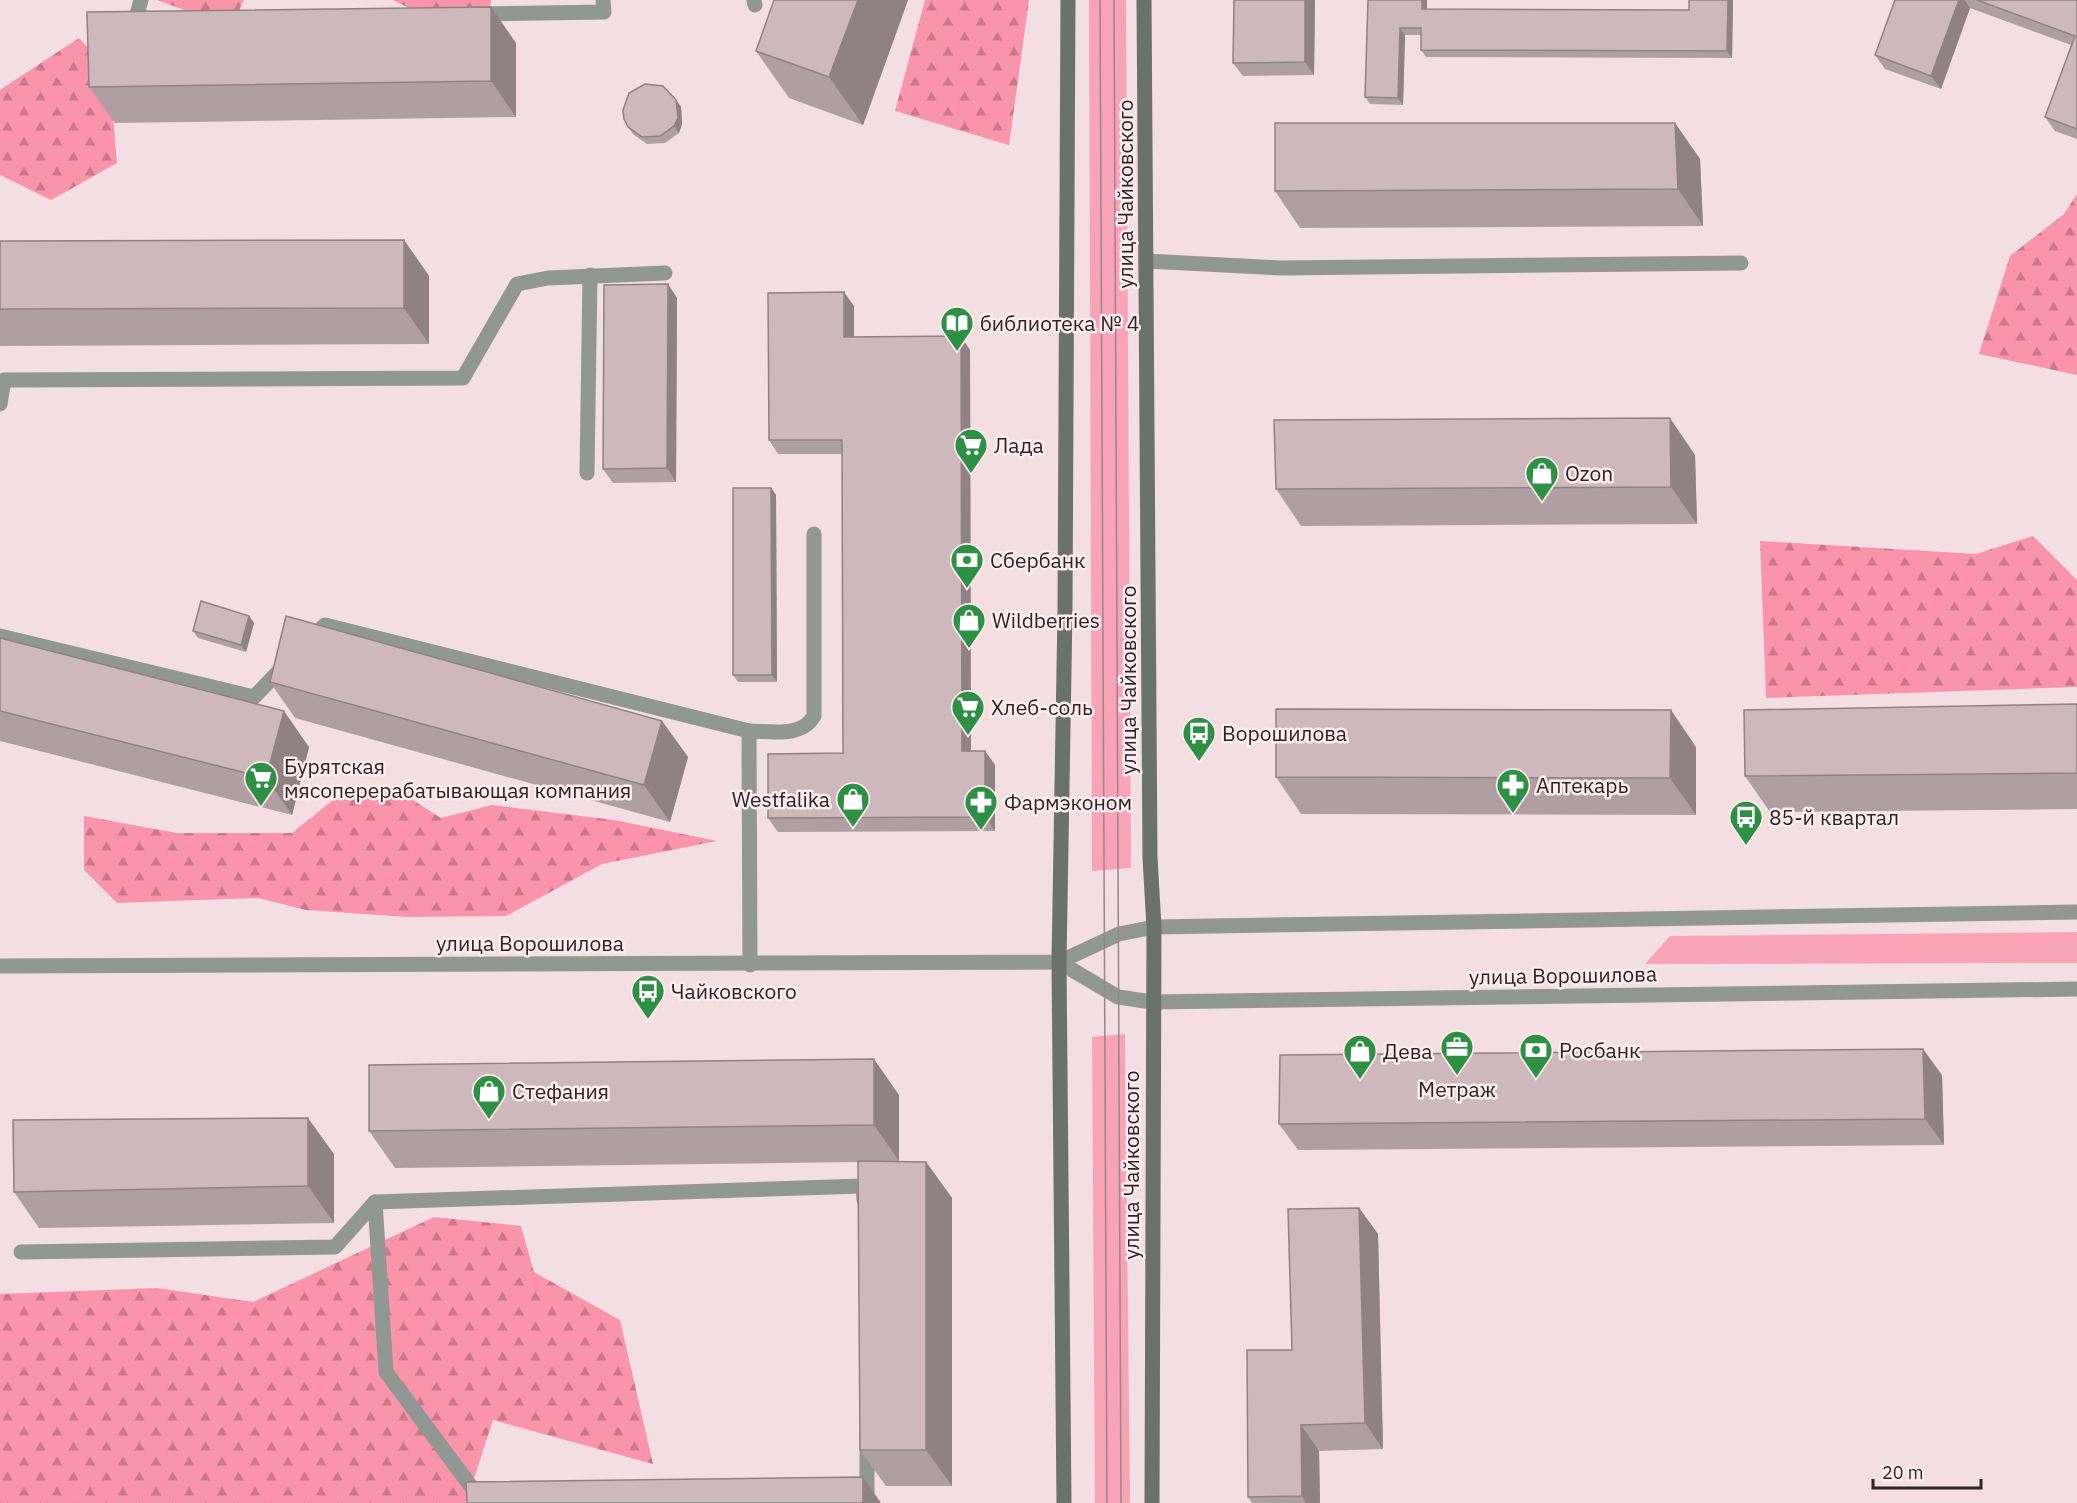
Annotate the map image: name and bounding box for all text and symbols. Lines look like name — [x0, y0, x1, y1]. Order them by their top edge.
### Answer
street label: улица Чайковского — [1111, 100, 1139, 288]
library icon: библиотека № 4 — [939, 305, 975, 352]
place label: библиотека № 4 — [980, 309, 1139, 337]
supermarket icon: Лада — [953, 427, 989, 474]
place label: Лада — [994, 431, 1044, 459]
shop icon: Ozon — [1524, 455, 1560, 502]
place label: Ozon — [1565, 459, 1613, 487]
bank icon: Сбербанк — [949, 542, 985, 589]
place label: Сбербанк — [990, 546, 1086, 574]
street label: улица Чайковского — [1114, 586, 1142, 774]
shop icon: Wildberries — [951, 602, 987, 649]
place label: Wildberries — [992, 606, 1100, 634]
supermarket icon: Хлеб-соль — [950, 689, 986, 736]
place label: Хлеб-соль — [991, 693, 1093, 721]
bus stop icon: Ворошилова — [1181, 715, 1217, 762]
place label: Ворошилова — [1222, 719, 1347, 747]
place label: Бурятская мясоперерабатывающая компания — [284, 752, 631, 804]
supermarket icon: Бурятская мясоперерабатывающая компания — [243, 760, 279, 807]
pharmacy icon: Аптекарь — [1495, 767, 1531, 814]
place label: Аптекарь — [1536, 771, 1628, 799]
shop icon: Westfalika — [835, 781, 871, 828]
pharmacy icon: Фармэконом — [963, 784, 999, 831]
place label: Westfalika — [732, 785, 830, 813]
place label: Фармэконом — [1004, 788, 1132, 816]
bus stop icon: 85-й квартал — [1728, 799, 1764, 846]
place label: 85-й квартал — [1769, 803, 1899, 831]
street label: улица Ворошилова — [436, 929, 624, 957]
street label: улица Ворошилова — [1469, 959, 1657, 991]
bus stop icon: Чайковского — [630, 973, 666, 1020]
place label: Чайковского — [671, 977, 797, 1005]
office icon: Метраж — [1439, 1029, 1475, 1076]
bank icon: Росбанк — [1518, 1032, 1554, 1079]
shop icon: Дева — [1342, 1033, 1378, 1080]
place label: Росбанк — [1559, 1036, 1641, 1064]
place label: Дева — [1383, 1037, 1433, 1065]
street label: улица Чайковского — [1117, 1071, 1145, 1259]
shop icon: Стефания — [471, 1073, 507, 1120]
place label: Метраж — [1418, 1075, 1496, 1103]
place label: Стефания — [512, 1077, 609, 1105]
scale bar — [1873, 1452, 1981, 1490]
text: 20 m — [1882, 1461, 1924, 1484]

